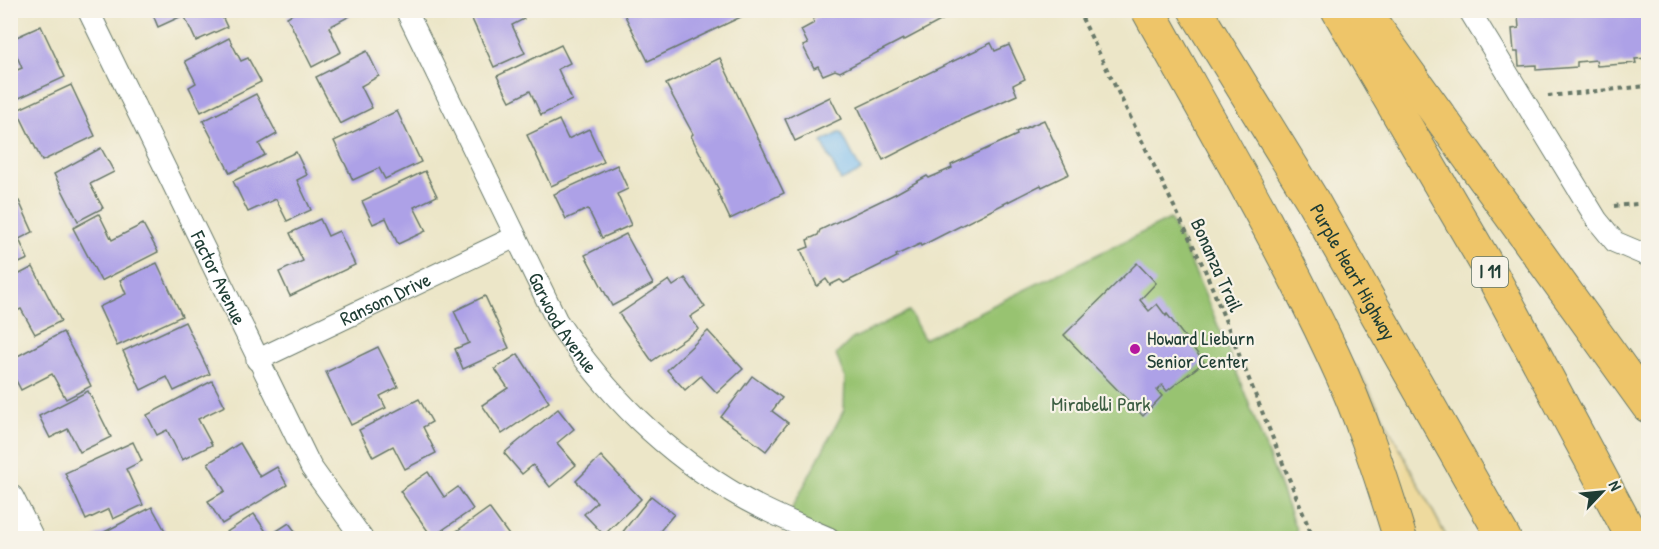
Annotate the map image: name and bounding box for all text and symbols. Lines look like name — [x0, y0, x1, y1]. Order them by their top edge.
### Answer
street label: Purple Heart Highway — [1304, 199, 1403, 345]
street label: Bonanza Trail — [1185, 214, 1250, 317]
street label: Factor Avenue — [184, 225, 253, 329]
road number: I 11 — [1472, 257, 1508, 287]
street label: Ransom Drive — [335, 265, 435, 332]
street label: Garwood Avenue — [522, 268, 604, 378]
place label: Howard Lieburn Senior Center — [1147, 324, 1254, 374]
marker: Howard Lieburn Senior Center — [1128, 342, 1142, 356]
park label: Mirabelli Park — [1051, 390, 1151, 417]
north arrow — [1572, 462, 1632, 522]
text: N — [1604, 477, 1627, 495]

